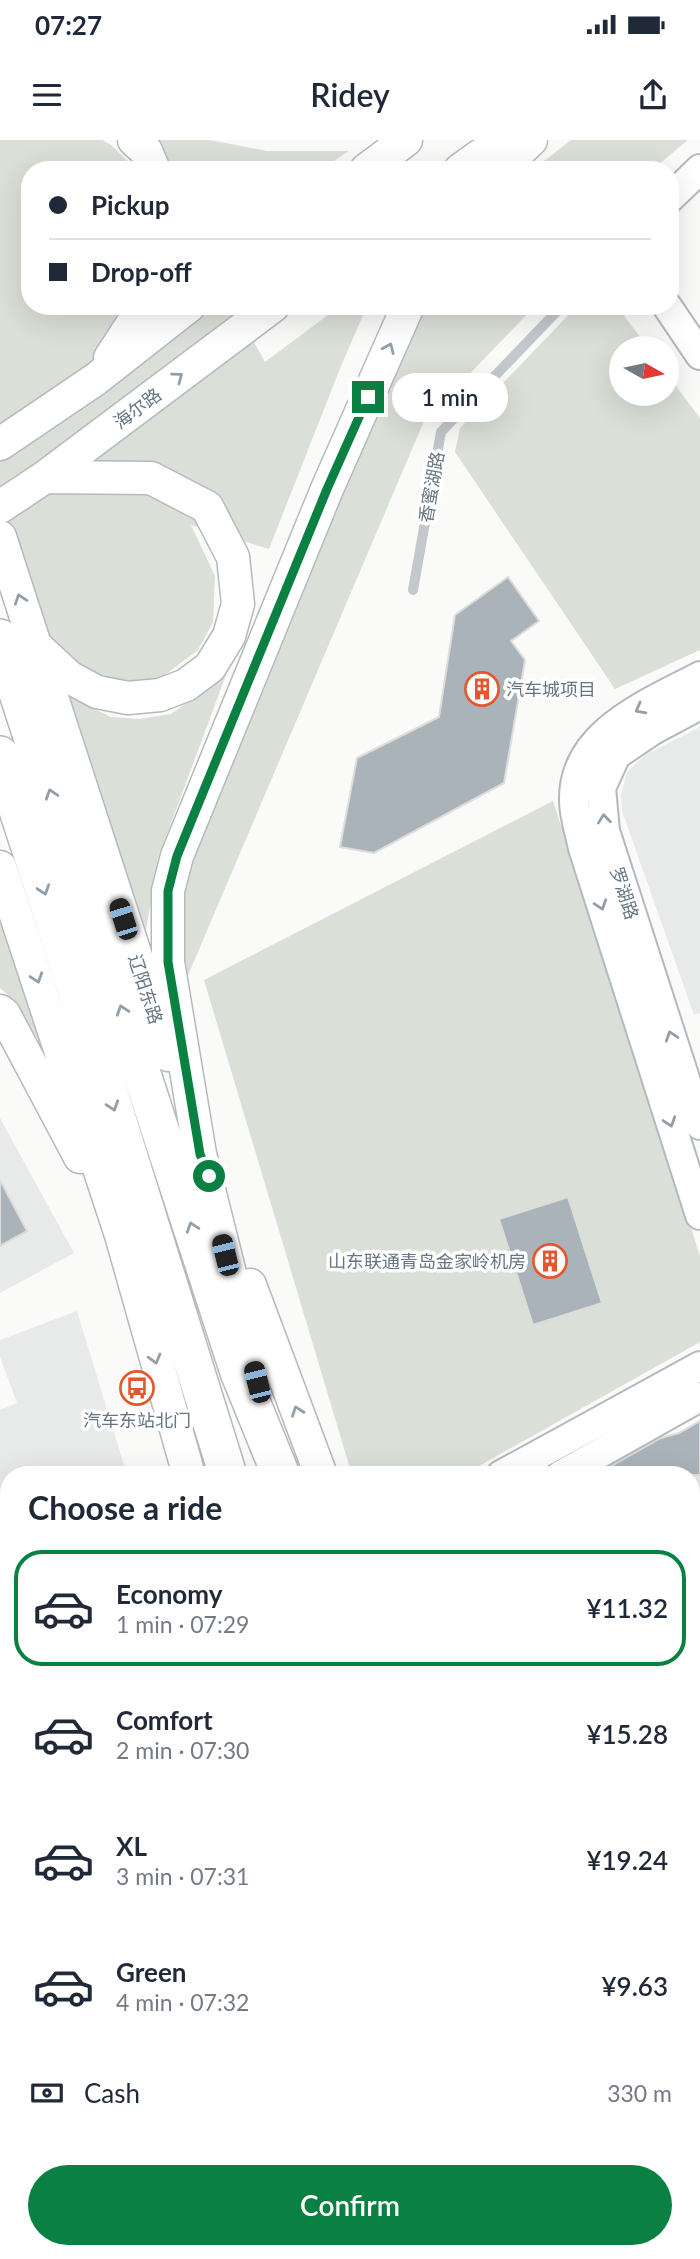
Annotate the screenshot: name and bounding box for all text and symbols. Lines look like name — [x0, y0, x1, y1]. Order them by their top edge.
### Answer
text: 07:27 — [35, 9, 102, 41]
text: Ridey — [310, 75, 390, 114]
icon: menu — [28, 76, 66, 114]
icon: share — [634, 76, 672, 114]
text: Pickup — [91, 189, 170, 221]
text: Drop-off — [91, 256, 192, 288]
north arrow — [609, 336, 679, 406]
map controls — [609, 336, 679, 406]
one-way arrow — [381, 343, 395, 355]
callout: 1 min — [392, 372, 508, 422]
one-way arrow — [170, 373, 183, 386]
route end — [352, 381, 384, 413]
street label: 海尔路 — [109, 383, 165, 433]
text: 1 min — [422, 383, 478, 411]
street label: 香蜜湖路 — [414, 450, 448, 524]
one-way arrow — [14, 594, 29, 606]
building icon: 汽车城项目 — [463, 670, 501, 708]
place label: 汽车城项目 — [506, 678, 596, 700]
one-way arrow — [635, 700, 647, 714]
one-way arrow — [45, 788, 60, 800]
one-way arrow — [596, 814, 611, 825]
street label: 罗湖路 — [606, 864, 644, 922]
one-way arrow — [36, 883, 50, 895]
car — [107, 896, 140, 942]
one-way arrow — [593, 898, 607, 910]
street label: 辽阳东路 — [124, 951, 168, 1027]
one-way arrow — [29, 972, 43, 984]
one-way arrow — [116, 1004, 131, 1016]
one-way arrow — [665, 1031, 680, 1043]
one-way arrow — [105, 1100, 120, 1112]
one-way arrow — [662, 1115, 676, 1127]
route start — [193, 1160, 225, 1192]
one-way arrow — [186, 1221, 201, 1233]
car — [210, 1232, 241, 1278]
building icon: 山东联通青岛金家岭机房 — [531, 1242, 569, 1280]
place label: 山东联通青岛金家岭机房 — [328, 1250, 526, 1272]
one-way arrow — [147, 1353, 161, 1365]
car — [242, 1359, 273, 1405]
bus stop icon: 汽车东站北门 — [118, 1369, 156, 1407]
one-way arrow — [291, 1406, 305, 1418]
place label: 汽车东站北门 — [83, 1409, 191, 1431]
text: Choose a ride — [28, 1488, 222, 1527]
icon: car — [32, 1577, 95, 1640]
text: Economy — [116, 1578, 222, 1610]
text: ¥11.32 — [586, 1592, 668, 1624]
text: 1 min · 07:29 — [116, 1610, 249, 1638]
icon: car — [32, 1703, 95, 1766]
text: Comfort — [116, 1704, 213, 1736]
text: ¥15.28 — [586, 1718, 668, 1750]
text: 2 min · 07:30 — [116, 1736, 249, 1764]
icon: car — [32, 1829, 95, 1892]
text: XL — [116, 1830, 147, 1862]
text: ¥19.24 — [586, 1844, 668, 1876]
text: 3 min · 07:31 — [116, 1862, 249, 1890]
icon: car — [32, 1955, 95, 2018]
text: Green — [116, 1956, 186, 1988]
text: ¥9.63 — [602, 1970, 668, 2002]
text: 4 min · 07:32 — [116, 1988, 249, 2016]
icon: cash — [28, 2074, 66, 2112]
text: Cash — [84, 2077, 140, 2109]
text: 330 m — [607, 2079, 672, 2107]
button: Confirm — [28, 2165, 672, 2245]

